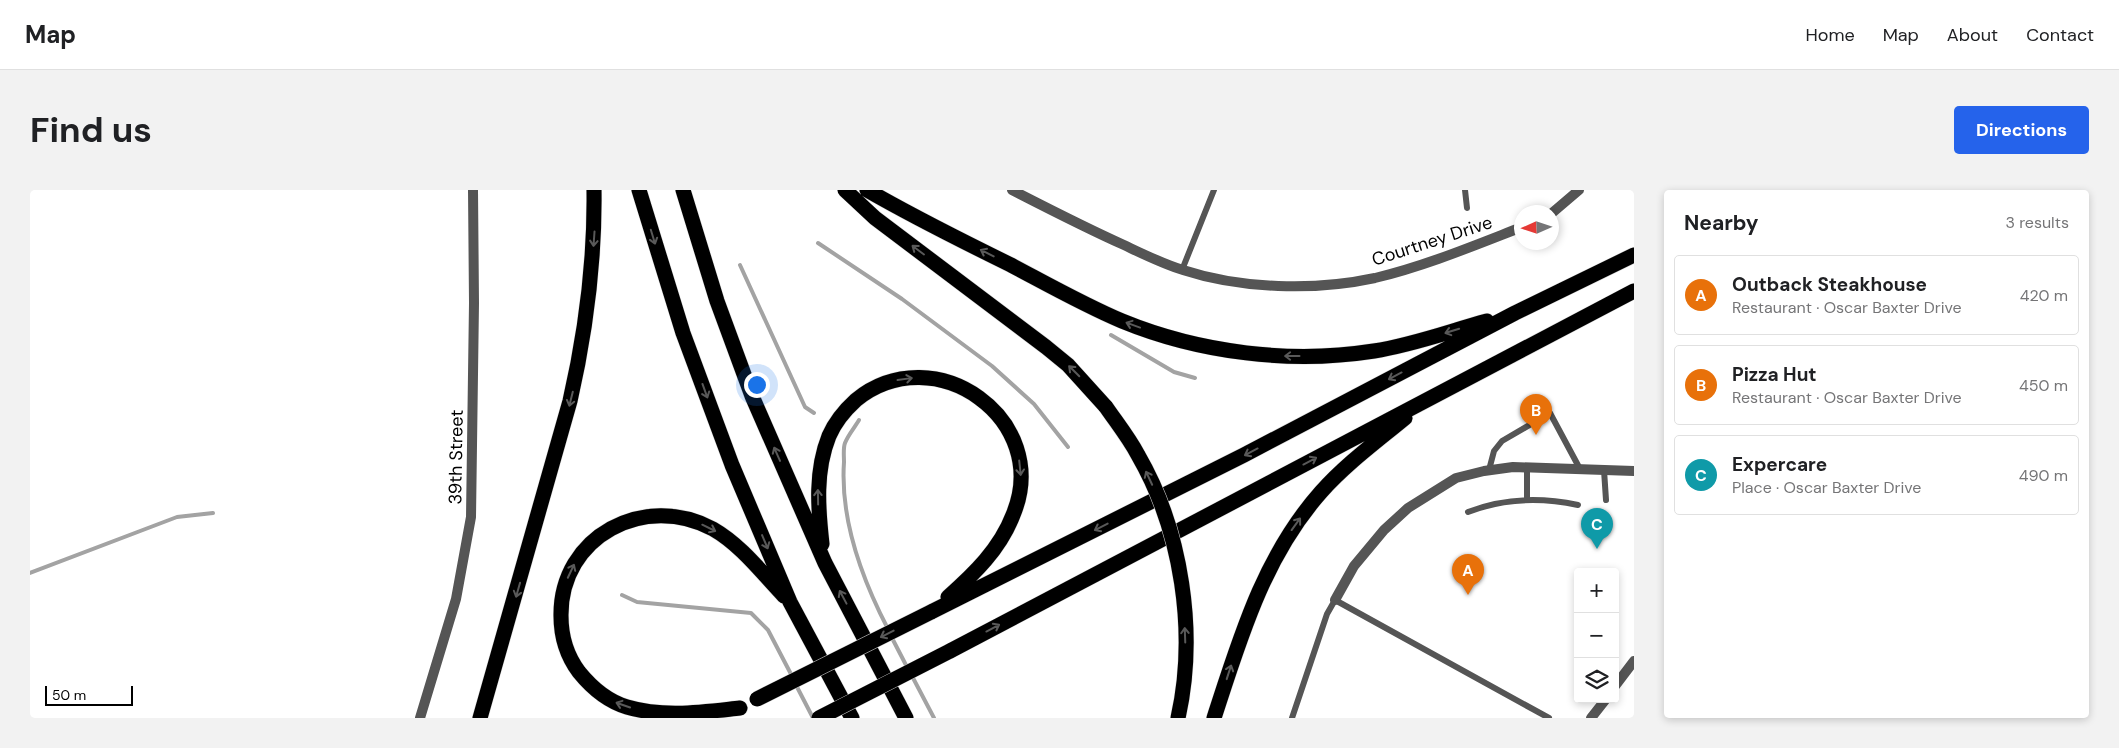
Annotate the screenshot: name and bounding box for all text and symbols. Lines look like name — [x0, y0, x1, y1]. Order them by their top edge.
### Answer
text: Map — [25, 19, 76, 50]
text: Home — [1805, 23, 1855, 47]
text: Map — [1883, 23, 1919, 47]
text: About — [1947, 23, 1998, 47]
text: Contact — [2026, 23, 2094, 47]
button: Directions — [1954, 106, 2089, 154]
text: Find us — [30, 107, 152, 153]
north arrow — [1514, 205, 1559, 250]
text: Nearby — [1684, 209, 1758, 237]
street label: Courtney Drive — [1369, 210, 1495, 272]
text: 3 results — [2006, 212, 2069, 233]
one-way arrow — [649, 228, 659, 244]
one-way arrow — [589, 230, 599, 246]
one-way arrow — [912, 244, 925, 255]
one-way arrow — [980, 248, 995, 258]
text: Outback Steakhouse — [1732, 272, 1927, 297]
text: A — [1695, 285, 1707, 306]
text: 420 m — [2020, 285, 2068, 306]
text: Restaurant · Oscar Baxter Drive — [1732, 297, 1962, 318]
one-way arrow — [1126, 320, 1142, 329]
one-way arrow — [1444, 326, 1460, 336]
one-way arrow — [1284, 351, 1300, 361]
text: Pizza Hut — [1732, 362, 1817, 387]
one-way arrow — [1068, 365, 1080, 377]
your location — [744, 372, 770, 398]
one-way arrow — [1388, 372, 1403, 381]
one-way arrow — [897, 374, 913, 384]
text: B — [1696, 375, 1706, 396]
text: 450 m — [2019, 375, 2068, 396]
one-way arrow — [701, 383, 710, 398]
text: Restaurant · Oscar Baxter Drive — [1732, 387, 1962, 408]
one-way arrow — [565, 391, 575, 407]
pin: B — [1520, 394, 1552, 435]
street label: 39th Street — [443, 409, 469, 505]
one-way arrow — [772, 447, 782, 462]
one-way arrow — [1244, 448, 1259, 457]
text: Expercare — [1732, 452, 1827, 477]
one-way arrow — [1302, 456, 1317, 465]
one-way arrow — [1015, 460, 1025, 476]
text: C — [1695, 465, 1707, 486]
text: 490 m — [2019, 465, 2068, 486]
one-way arrow — [1144, 471, 1154, 486]
text: Place · Oscar Baxter Drive — [1732, 477, 1921, 498]
one-way arrow — [814, 490, 823, 506]
pin: C — [1581, 508, 1613, 549]
one-way arrow — [1291, 517, 1301, 531]
one-way arrow — [1094, 523, 1109, 532]
one-way arrow — [701, 524, 716, 533]
one-way arrow — [760, 534, 770, 549]
pin: A — [1452, 554, 1484, 595]
one-way arrow — [566, 564, 576, 579]
map controls — [1574, 568, 1619, 703]
button: + — [1574, 568, 1619, 613]
one-way arrow — [512, 581, 522, 597]
one-way arrow — [838, 590, 848, 605]
button: − — [1574, 613, 1619, 658]
one-way arrow — [986, 623, 1001, 633]
one-way arrow — [1180, 627, 1190, 644]
one-way arrow — [880, 630, 895, 639]
button: layers — [1574, 658, 1619, 703]
one-way arrow — [1225, 664, 1235, 680]
scale bar — [45, 683, 132, 706]
text: 50 m — [52, 686, 86, 704]
one-way arrow — [615, 700, 631, 709]

